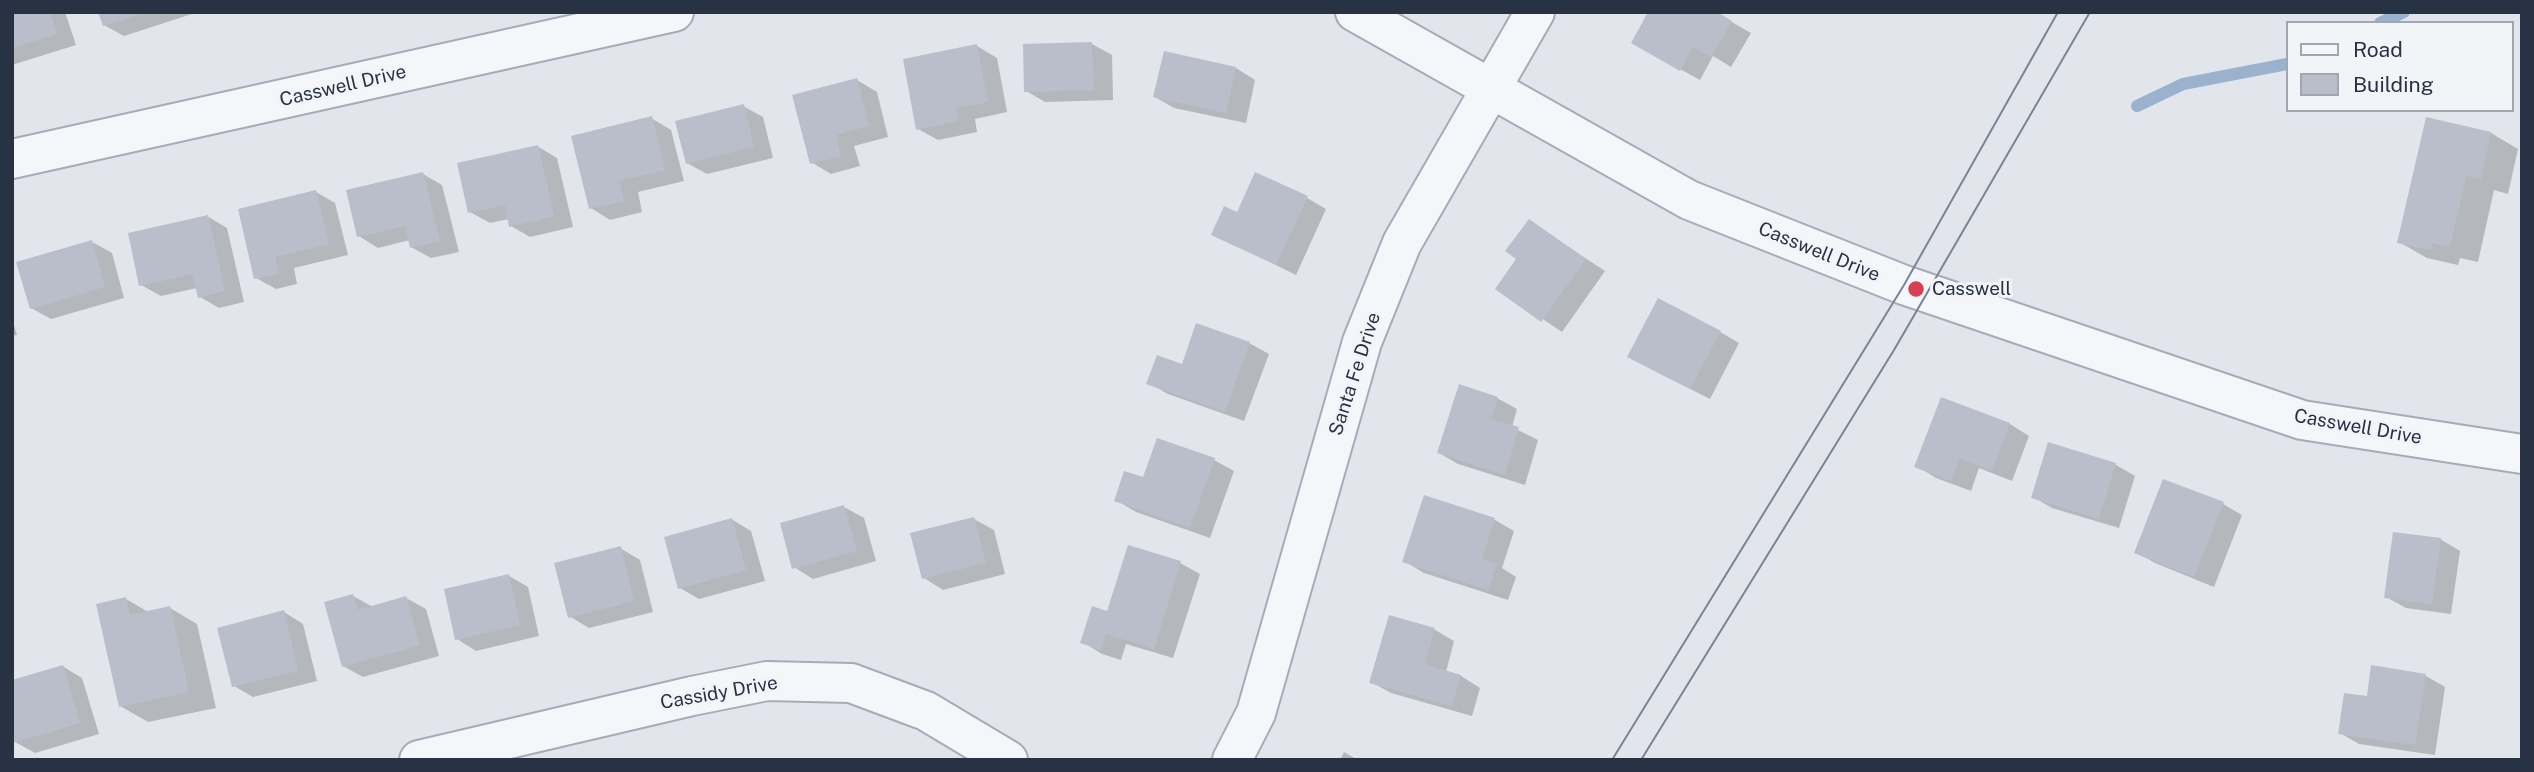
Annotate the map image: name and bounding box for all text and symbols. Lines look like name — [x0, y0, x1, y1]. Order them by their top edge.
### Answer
legend — [2286, 21, 2513, 112]
text: Road — [2353, 37, 2403, 62]
street label: Casswell Drive — [277, 60, 409, 112]
text: Building — [2353, 72, 2434, 97]
street label: Casswell Drive — [1755, 217, 1883, 287]
place label: Casswell — [1932, 278, 2011, 300]
marker: Casswell — [1906, 279, 1926, 299]
street label: Santa Fe Drive — [1324, 310, 1386, 438]
street label: Casswell Drive — [2292, 405, 2424, 449]
street label: Cassidy Drive — [659, 671, 779, 715]

